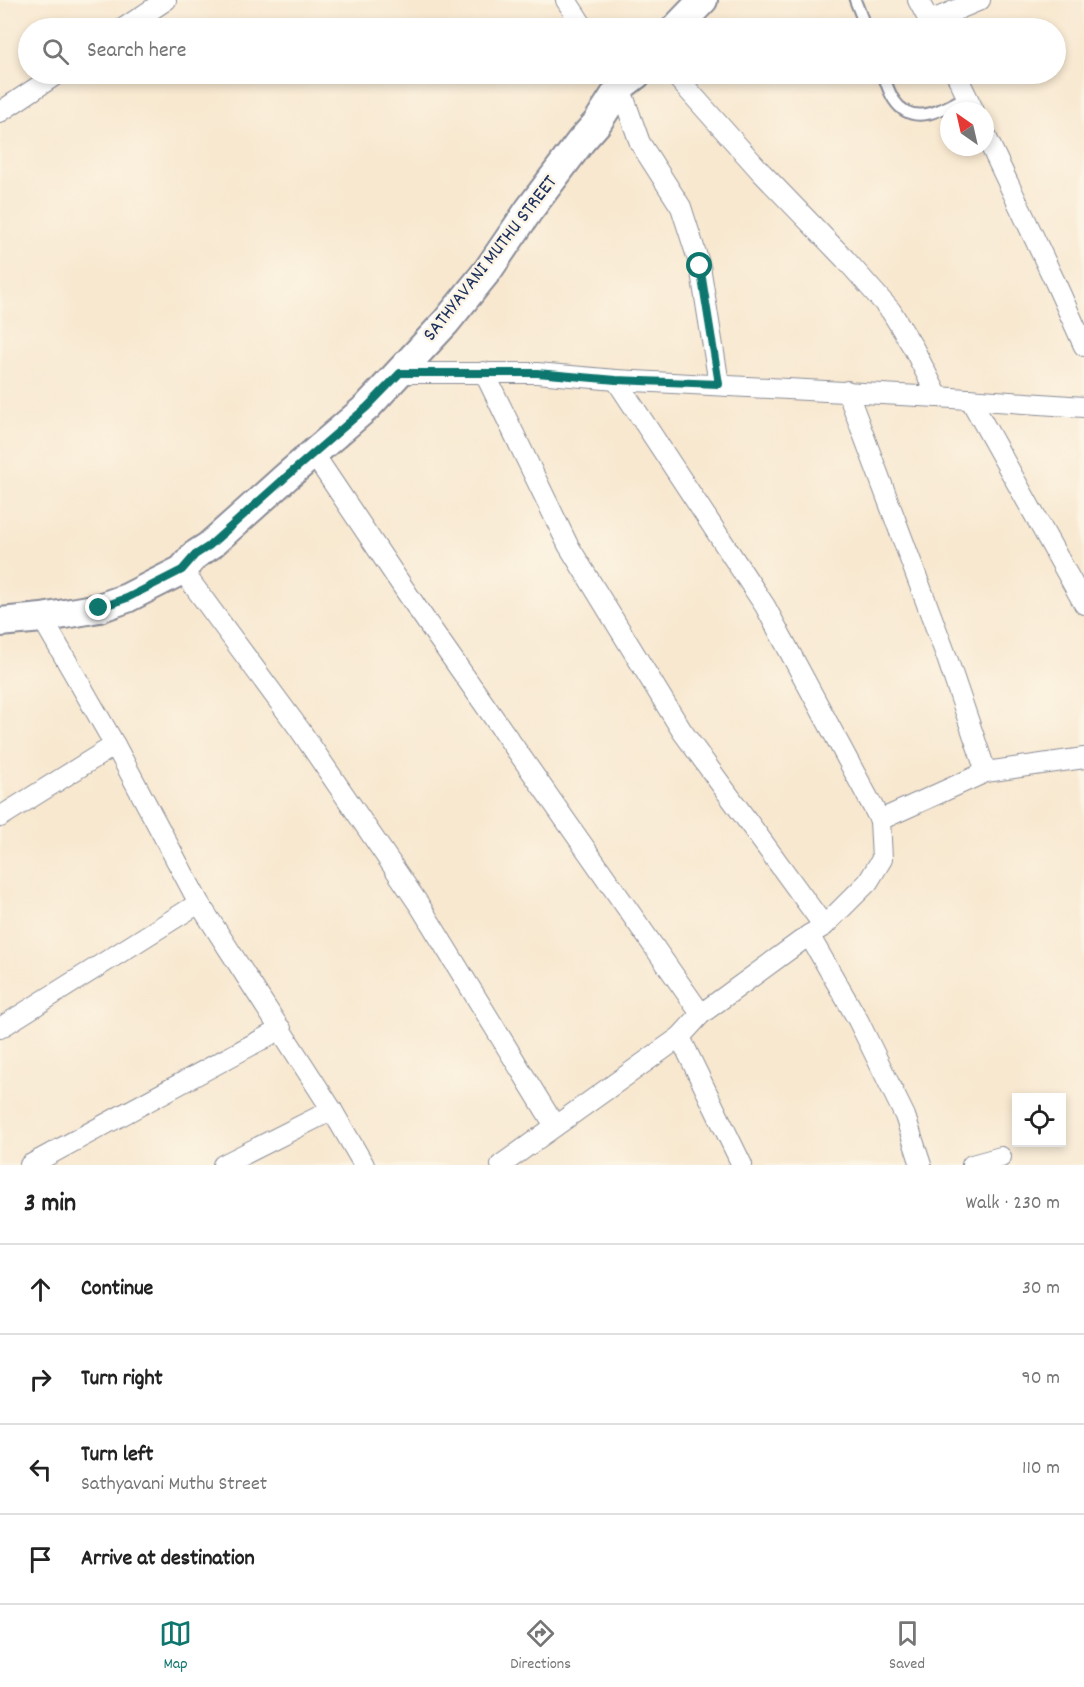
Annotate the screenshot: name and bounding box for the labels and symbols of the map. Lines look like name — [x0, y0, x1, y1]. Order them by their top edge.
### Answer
north arrow — [940, 102, 994, 156]
street label: SATHYAVANI MUTHU STREET — [417, 170, 565, 348]
route start — [686, 252, 712, 278]
route end — [85, 594, 111, 620]

